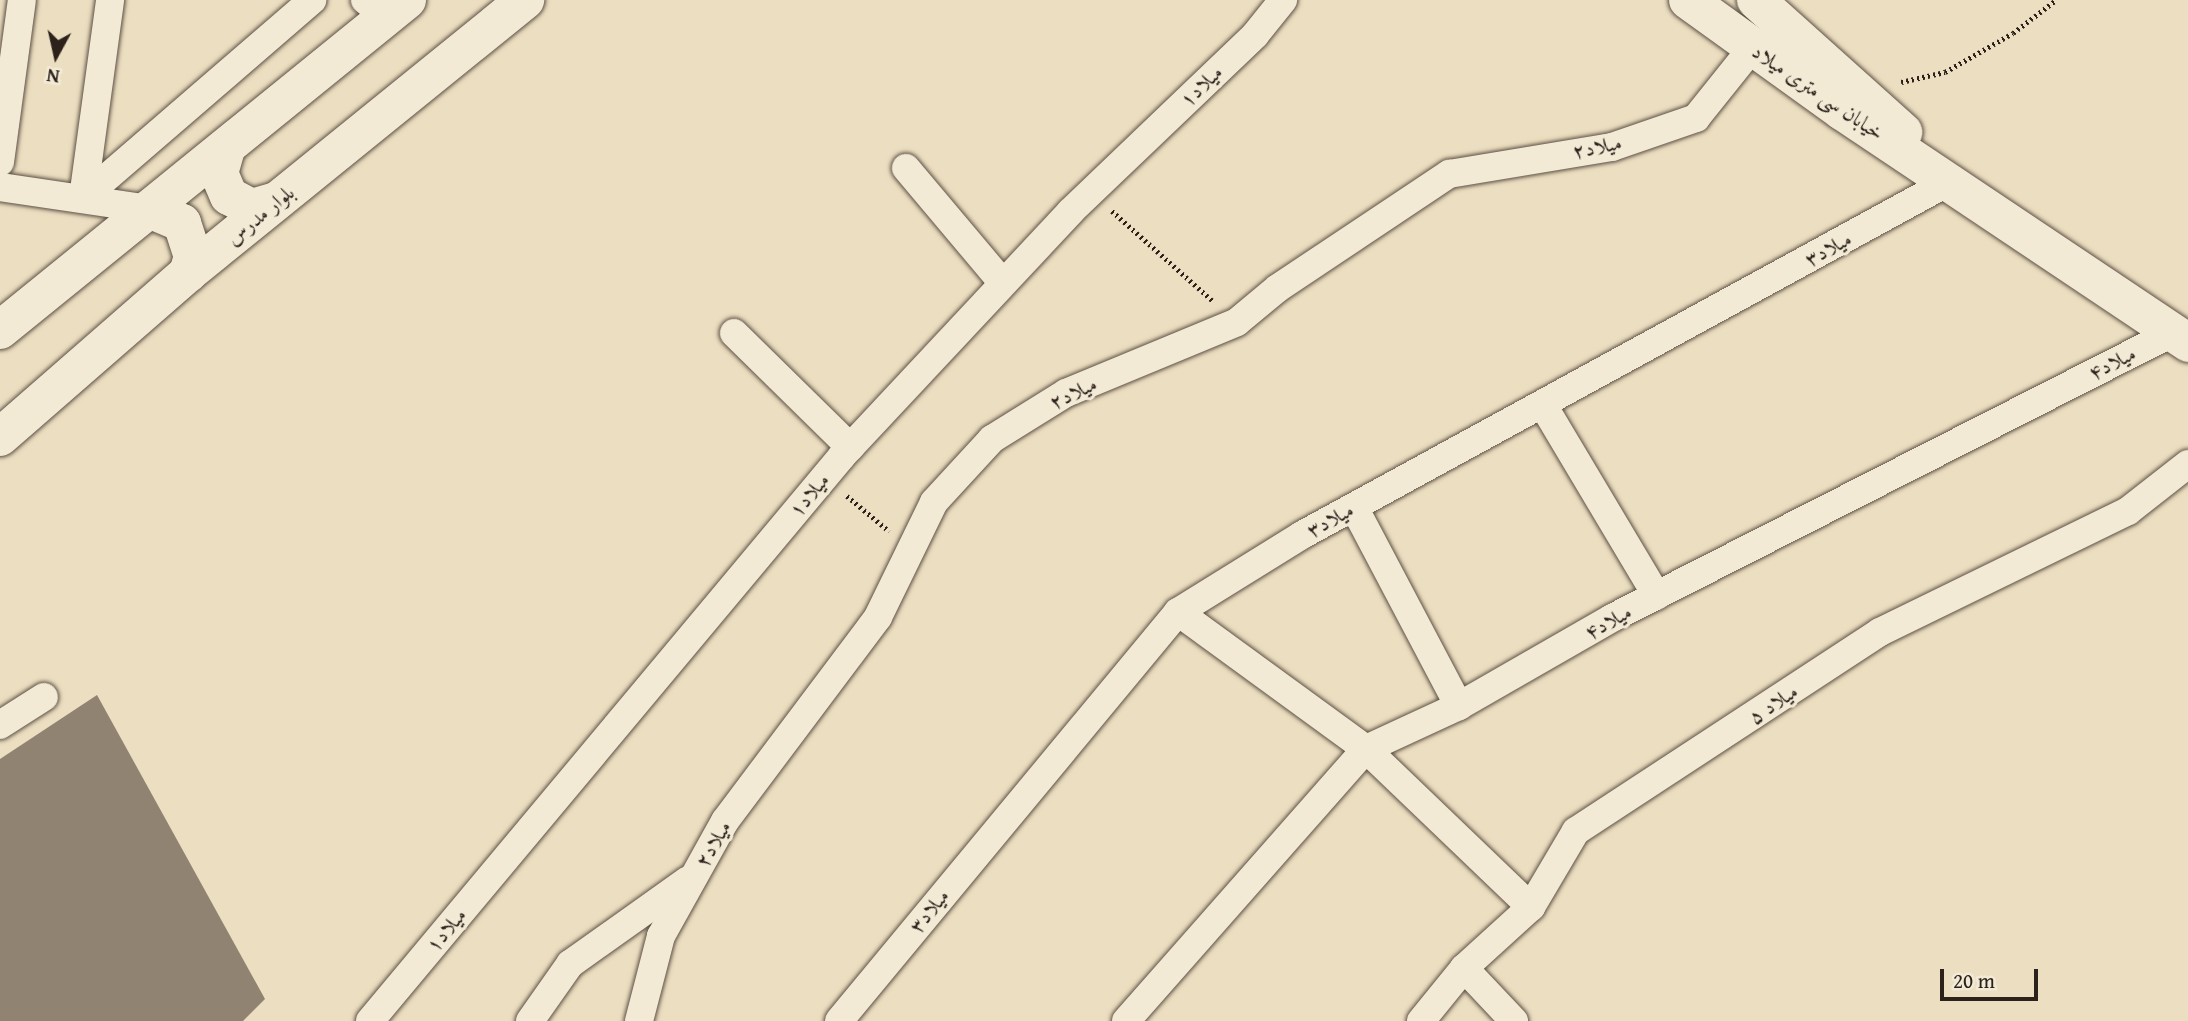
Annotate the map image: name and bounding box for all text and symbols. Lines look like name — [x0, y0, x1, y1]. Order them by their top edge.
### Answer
north arrow — [21, 21, 91, 91]
street label: خیابان سی متری میلاد — [1747, 39, 1889, 145]
street label: میلاد۱ — [1174, 60, 1228, 112]
text: N — [45, 62, 61, 92]
street label: میلاد۲ — [1570, 130, 1624, 164]
street label: بلوار مدرس — [221, 180, 299, 250]
street label: میلاد۳ — [1800, 226, 1856, 272]
street label: میلاد۴ — [2084, 341, 2140, 385]
street label: میلاد۲ — [1045, 371, 1101, 415]
street label: میلاد۱ — [783, 468, 835, 522]
street label: میلاد۳ — [1302, 497, 1358, 543]
street label: میلاد۴ — [1580, 599, 1636, 645]
street label: میلاد ۵ — [1744, 678, 1802, 730]
street label: میلاد۲ — [690, 816, 736, 872]
street label: میلاد۳ — [904, 884, 954, 938]
street label: میلاد۱ — [420, 903, 472, 957]
scale bar — [1943, 954, 2041, 998]
text: 20 m — [1953, 965, 1995, 996]

